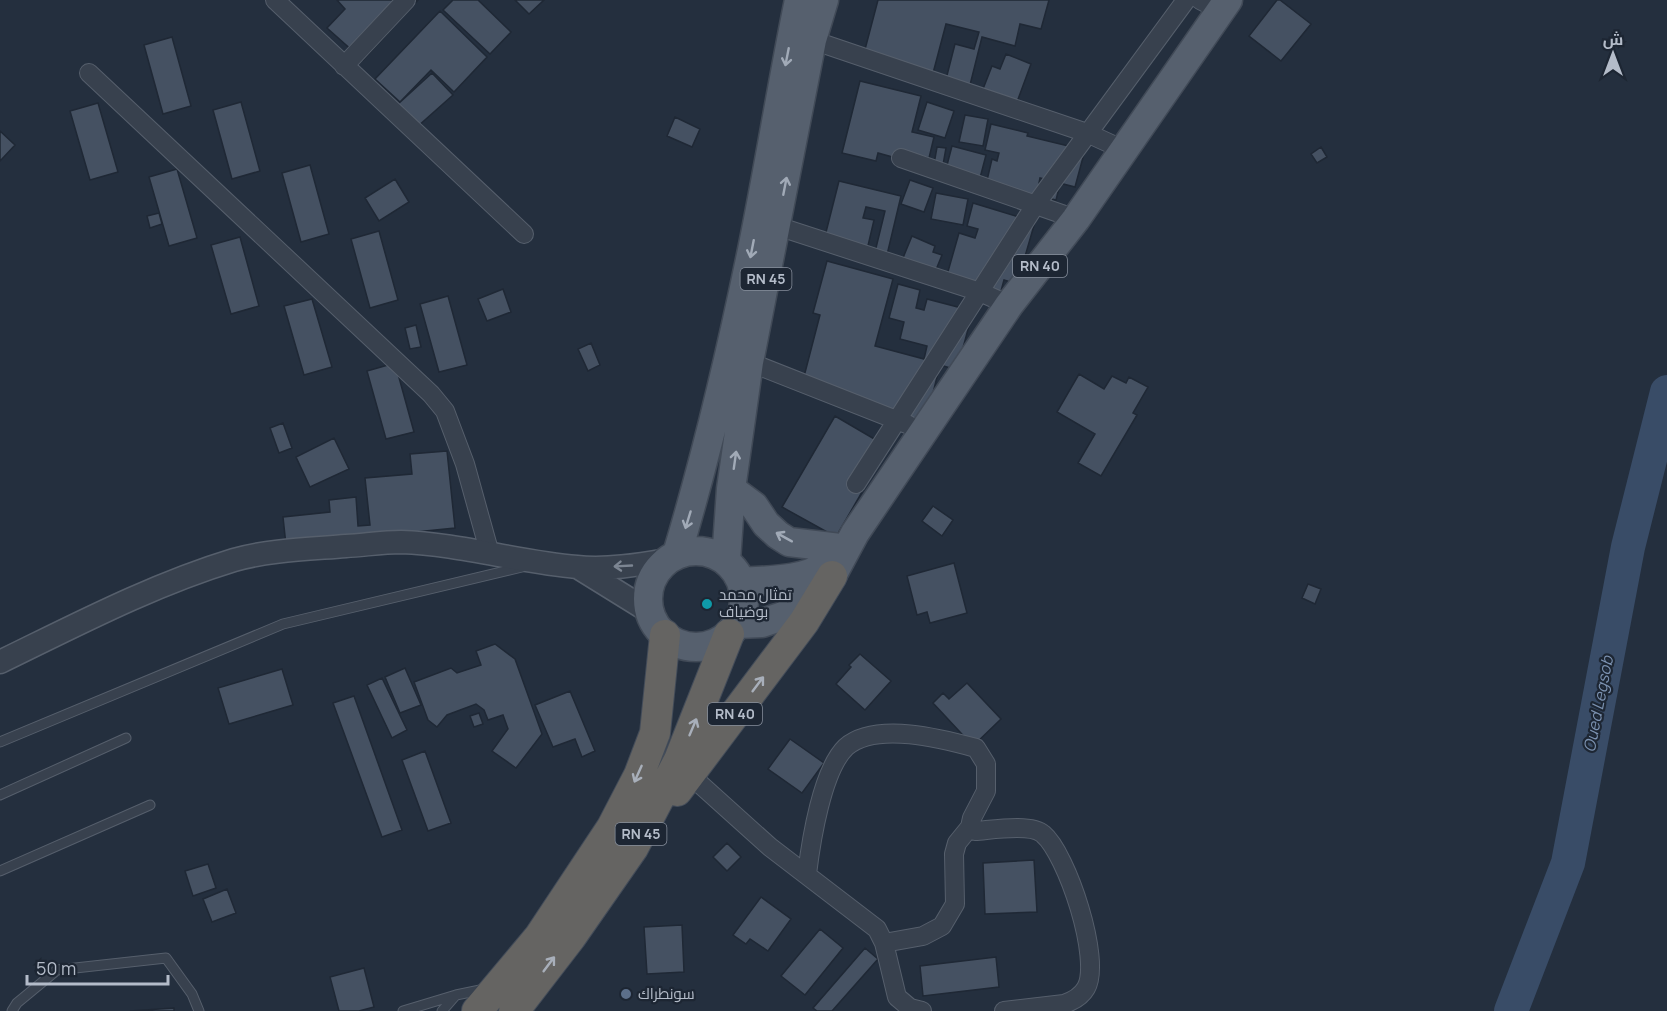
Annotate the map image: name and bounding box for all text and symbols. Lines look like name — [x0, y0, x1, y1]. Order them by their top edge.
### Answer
north arrow — [1583, 24, 1643, 84]
text: ش — [1603, 28, 1623, 50]
one-way arrow — [781, 47, 792, 67]
one-way arrow — [779, 177, 790, 196]
one-way arrow — [746, 239, 757, 258]
road number: RN 40 — [1013, 255, 1067, 277]
road number: RN 45 — [740, 268, 792, 290]
one-way arrow — [729, 451, 740, 471]
one-way arrow — [681, 510, 692, 529]
one-way arrow — [776, 531, 793, 543]
one-way arrow — [614, 560, 634, 571]
place label: تمثال محمد بوضياف — [719, 584, 792, 622]
marker: تمثال محمد بوضياف — [700, 597, 714, 611]
water label: Oued Legsob — [1578, 653, 1618, 754]
one-way arrow — [751, 677, 764, 693]
road number: RN 40 — [708, 703, 762, 725]
one-way arrow — [688, 718, 699, 736]
one-way arrow — [632, 765, 643, 783]
road number: RN 45 — [616, 823, 666, 845]
scale bar — [27, 948, 168, 986]
text: 50 m — [36, 956, 76, 980]
one-way arrow — [543, 957, 556, 973]
place label: سونطراك — [638, 983, 695, 1004]
marker: سونطراك — [619, 987, 633, 1001]

